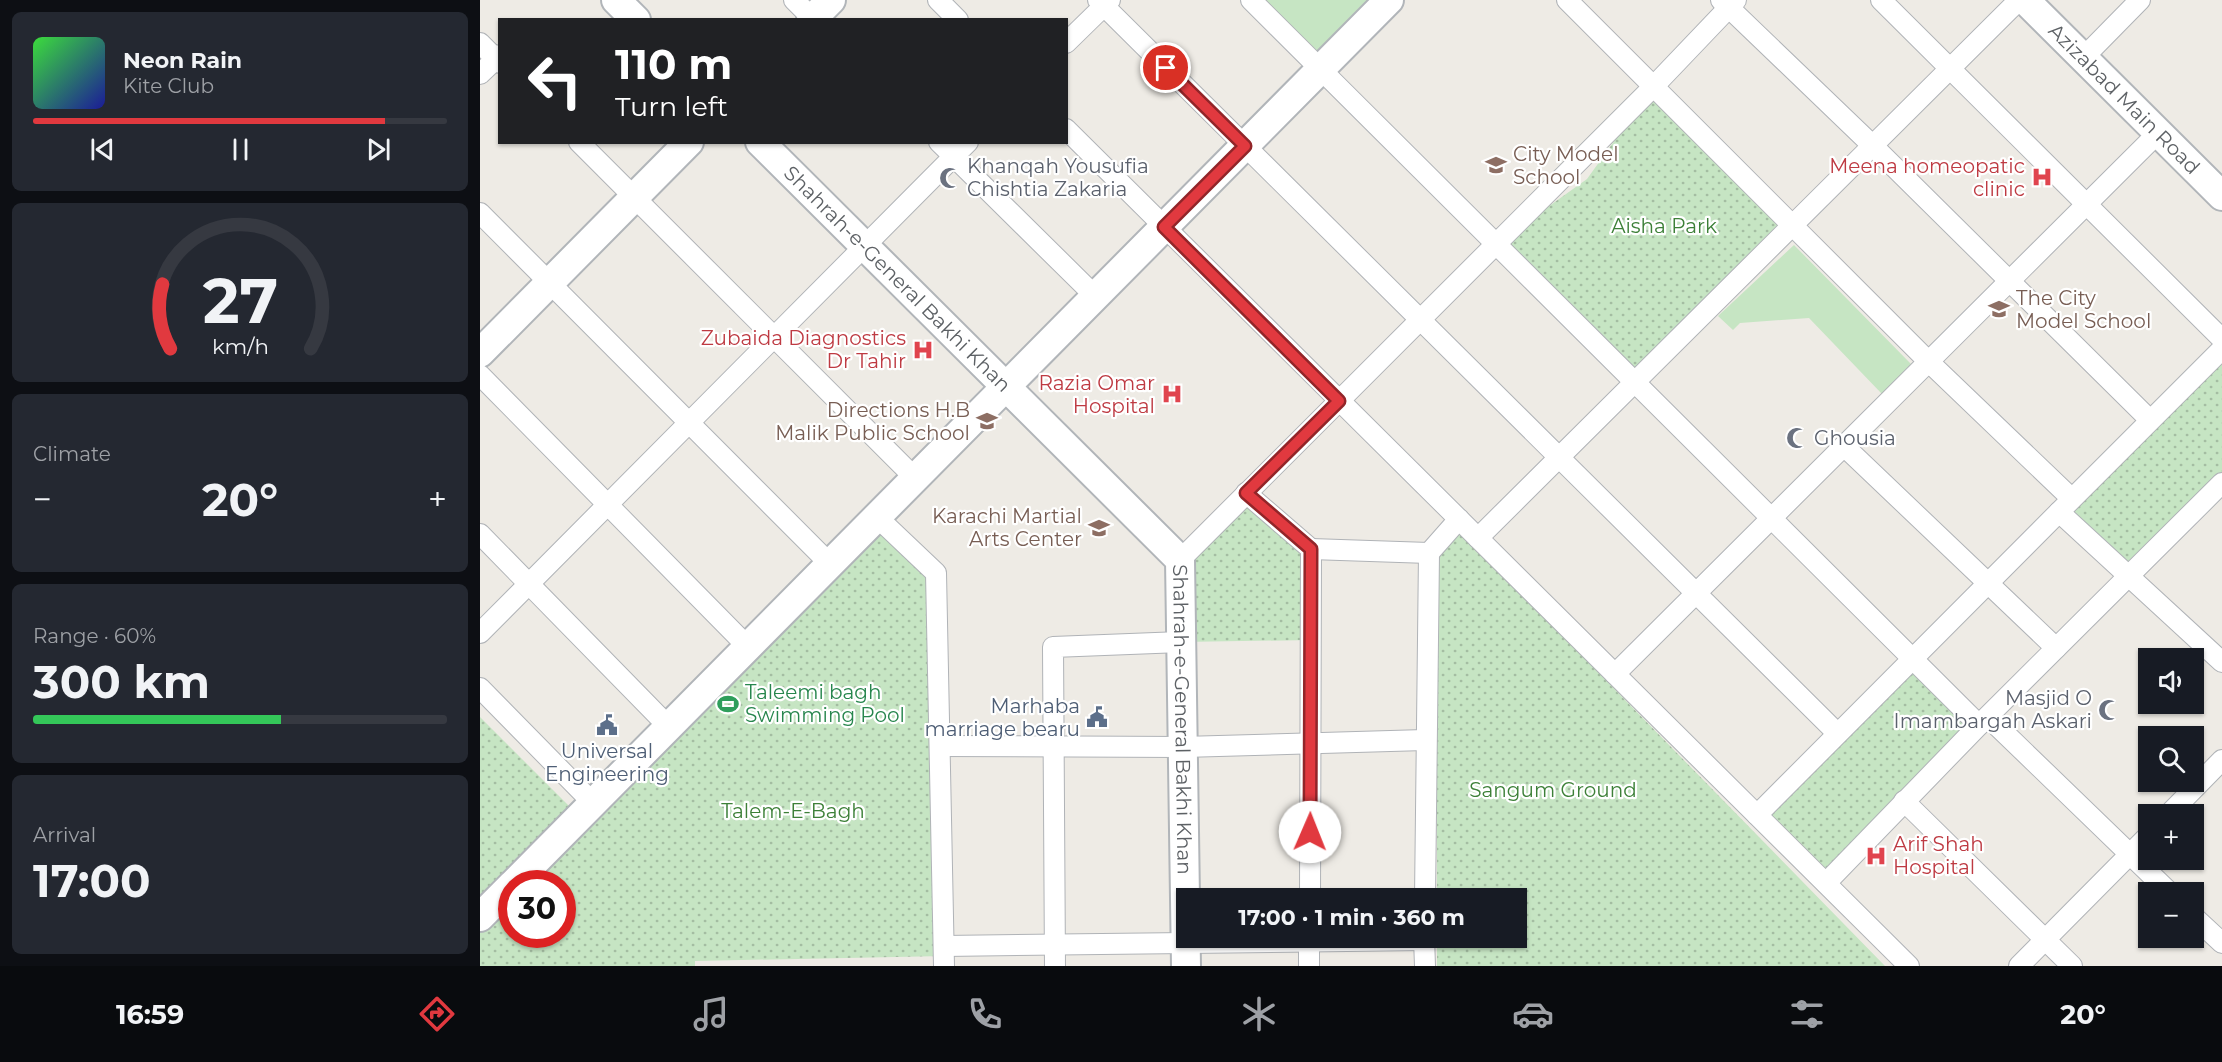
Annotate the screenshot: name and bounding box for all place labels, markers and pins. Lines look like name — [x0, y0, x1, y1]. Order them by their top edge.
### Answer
pin — [1140, 42, 1191, 93]
place label: City Model School — [1513, 142, 1619, 189]
school or university icon: City Model School — [1484, 153, 1508, 177]
place label: Khanqah Yousufia Chishtia Zakaria — [967, 154, 1149, 201]
place label: Meena homeopatic clinic — [1829, 154, 2025, 201]
hospital icon: Meena homeopatic clinic — [2030, 165, 2054, 189]
mosque icon: Khanqah Yousufia Chishtia Zakaria — [938, 166, 962, 190]
place label: The City Model School — [2016, 286, 2151, 333]
school or university icon: The City Model School — [1987, 297, 2011, 321]
place label: Zubaida Diagnostics Dr Tahir — [701, 326, 906, 373]
hospital icon: Zubaida Diagnostics Dr Tahir — [911, 338, 935, 362]
place label: Razia Omar Hospital — [1038, 371, 1155, 418]
hospital icon: Razia Omar Hospital — [1160, 382, 1184, 406]
place label: Directions H.B Malik Public School — [775, 398, 970, 445]
school or university icon: Directions H.B Malik Public School — [975, 409, 999, 433]
mosque icon: Ghousia — [1785, 426, 1809, 450]
place label: Ghousia — [1814, 426, 1896, 450]
place label: Karachi Martial Arts Center — [932, 504, 1082, 551]
school or university icon: Karachi Martial Arts Center — [1087, 516, 1111, 540]
place label: Taleemi bagh Swimming Pool — [745, 680, 905, 727]
place label: Masjid O Imambargah Askari — [1894, 686, 2092, 733]
sports icon: Taleemi bagh Swimming Pool — [716, 692, 740, 716]
place label: Marhaba marriage bearu — [924, 694, 1080, 741]
mosque icon: Masjid O Imambargah Askari — [2097, 698, 2121, 722]
public building icon: Marhaba marriage bearu — [1085, 705, 1109, 729]
public building icon: Universal Engineering — [595, 713, 619, 737]
place label: Universal Engineering — [545, 739, 669, 786]
place label: Arif Shah Hospital — [1893, 832, 1984, 879]
hospital icon: Arif Shah Hospital — [1864, 844, 1888, 868]

